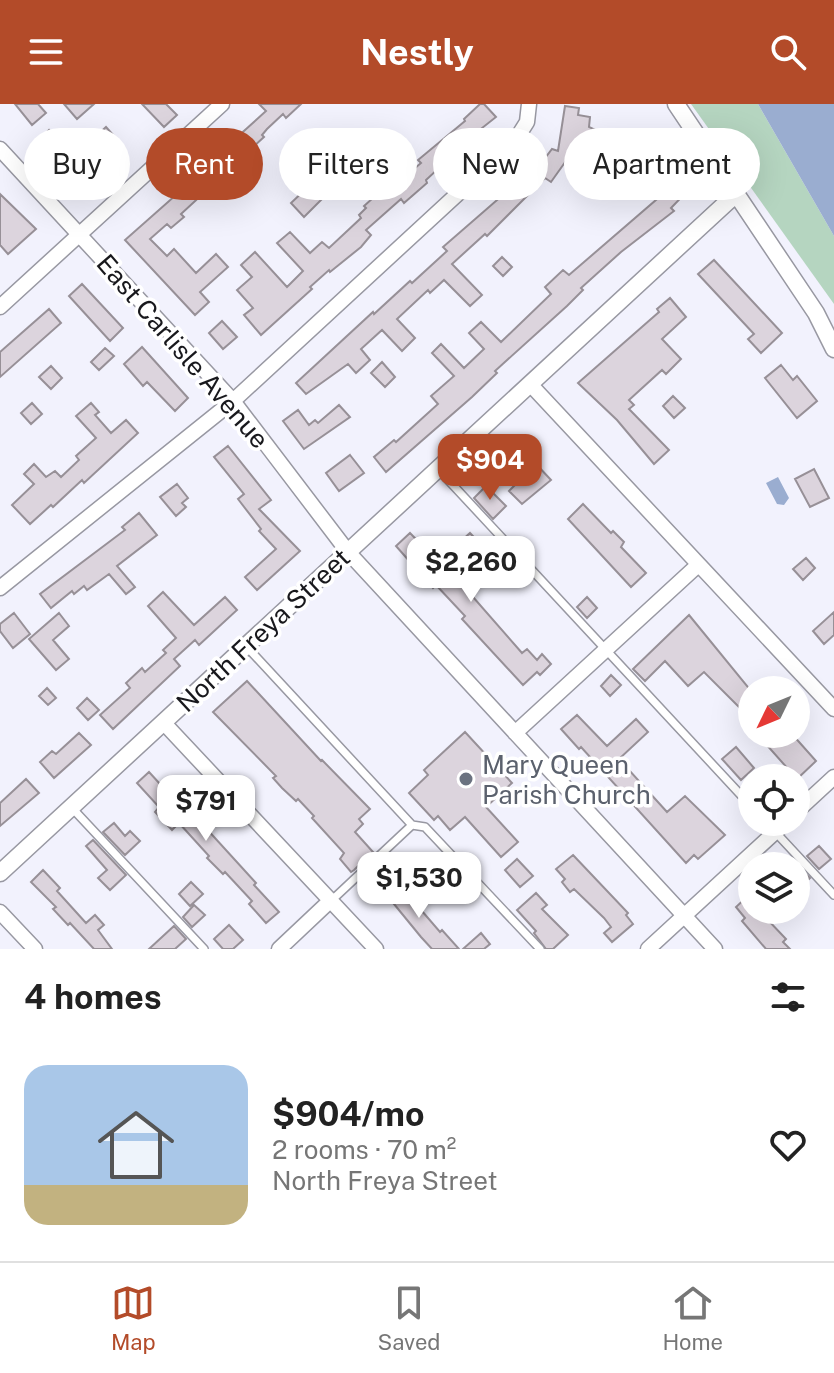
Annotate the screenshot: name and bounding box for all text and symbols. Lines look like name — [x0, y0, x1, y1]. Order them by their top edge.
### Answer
icon: menu — [24, 30, 68, 74]
icon: search — [766, 30, 810, 74]
text: Nestly — [360, 31, 474, 73]
chip: Buy — [24, 128, 130, 200]
chip: Rent — [146, 128, 263, 200]
chip: Filters — [279, 128, 417, 200]
chip: New — [433, 128, 548, 200]
chip: Apartment — [564, 128, 760, 200]
street label: East Carlisle Avenue — [90, 248, 276, 454]
pin: $904 — [443, 434, 537, 502]
text: $904 — [456, 444, 524, 475]
pin: $2,260 — [406, 536, 536, 604]
street label: North Freya Street — [170, 542, 356, 718]
text: $2,260 — [425, 546, 517, 577]
north arrow — [738, 676, 810, 748]
map controls — [738, 676, 810, 924]
place label: Mary Queen Parish Church — [482, 749, 651, 810]
button: locate — [738, 764, 810, 836]
marker: Mary Queen Parish Church — [457, 770, 475, 788]
pin: $791 — [159, 775, 253, 843]
text: $791 — [175, 785, 237, 816]
pin: $1,530 — [354, 852, 484, 920]
button: layers — [738, 852, 810, 924]
text: $1,530 — [375, 862, 463, 893]
icon: filters — [766, 975, 810, 1019]
text: 4 homes — [24, 977, 162, 1017]
text: $904/mo — [272, 1094, 425, 1134]
icon: home — [88, 1097, 184, 1193]
icon: heart — [766, 1123, 810, 1167]
text: 2 rooms · 70 m² — [272, 1134, 456, 1165]
text: North Freya Street — [272, 1165, 498, 1196]
tab: Map — [111, 1281, 156, 1355]
tab: Saved — [378, 1281, 440, 1355]
tab: Home — [662, 1281, 723, 1355]

